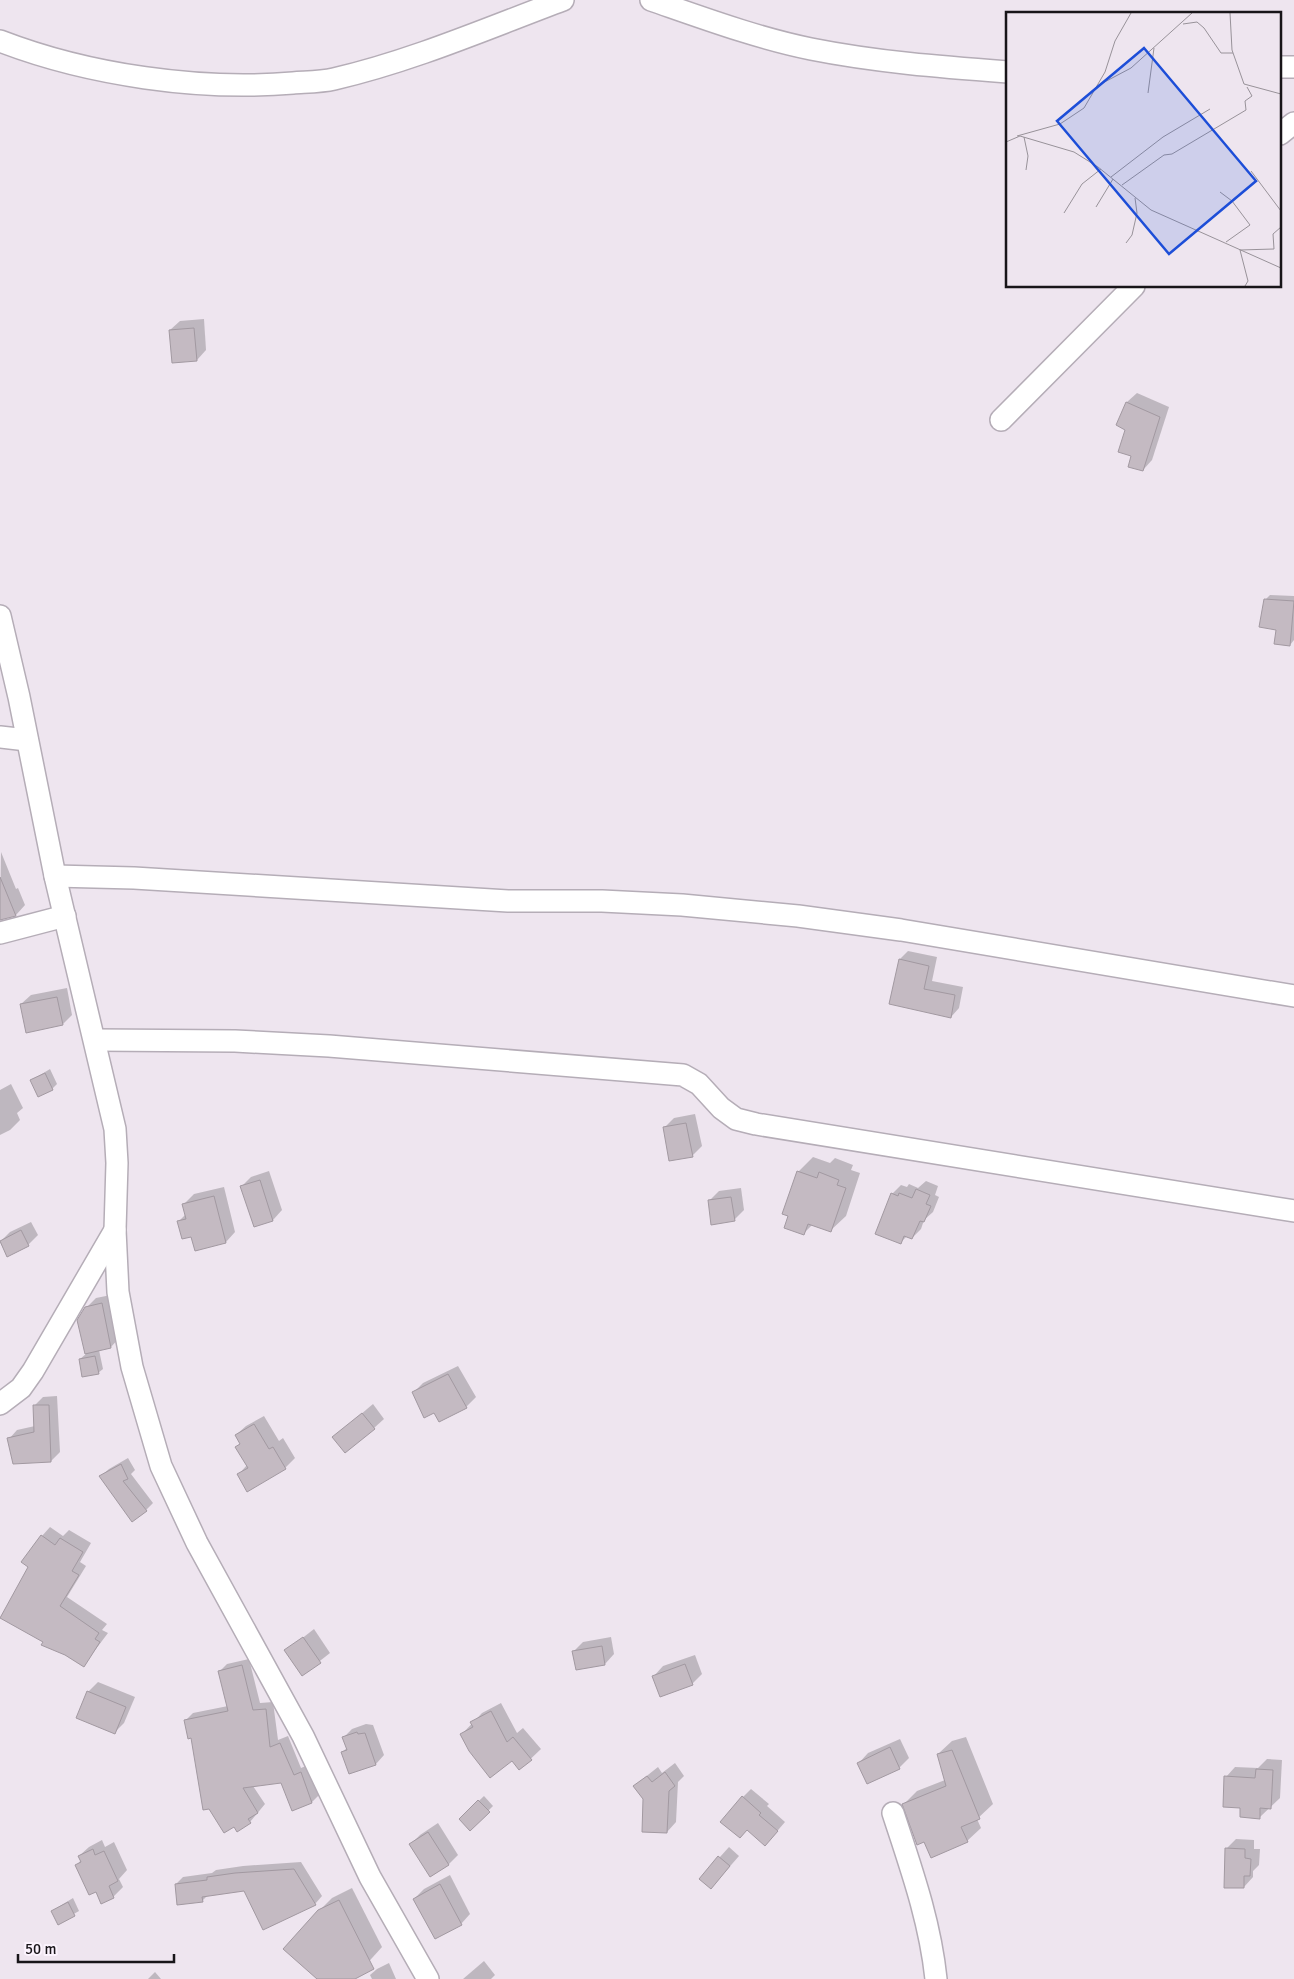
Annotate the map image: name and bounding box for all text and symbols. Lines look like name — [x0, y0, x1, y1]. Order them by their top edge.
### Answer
inset map — [1006, 12, 1282, 288]
scale bar — [18, 1932, 174, 1964]
text: 50 m — [25, 1940, 56, 1958]

